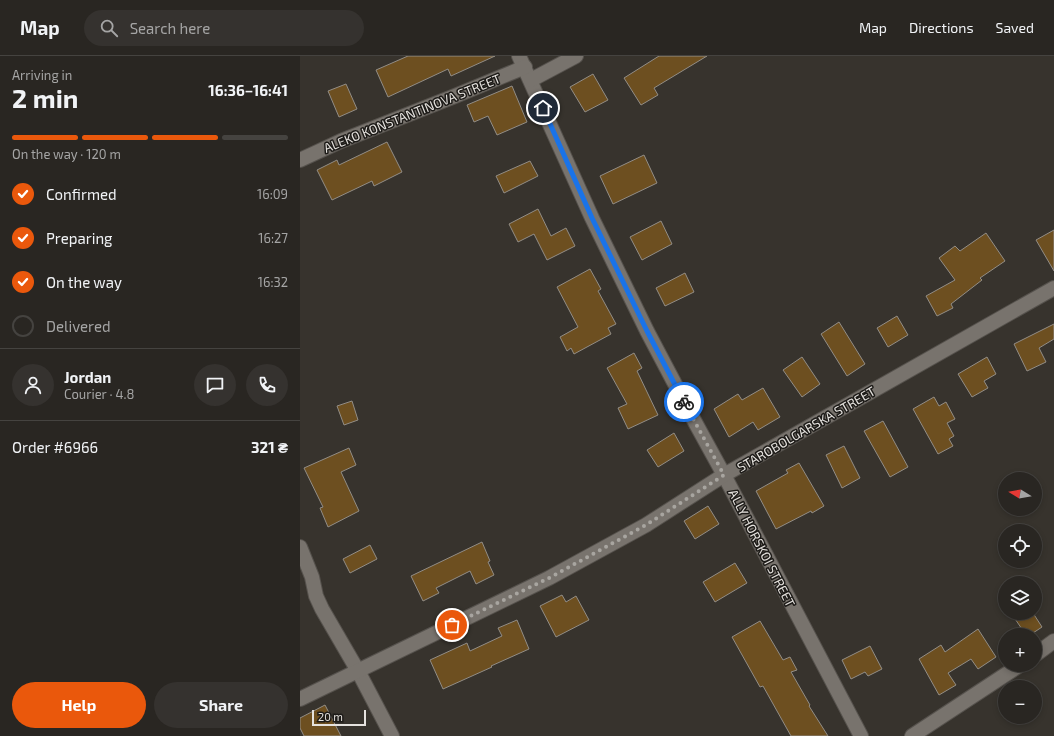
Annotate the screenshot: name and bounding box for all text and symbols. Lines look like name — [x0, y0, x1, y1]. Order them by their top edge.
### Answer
search box — [84, 10, 364, 46]
text: Map — [20, 16, 60, 39]
icon: search — [98, 17, 120, 39]
text: Search here — [130, 19, 210, 37]
text: Map — [859, 19, 887, 36]
text: Directions — [909, 19, 974, 36]
text: Saved — [996, 19, 1034, 36]
text: Arriving in — [12, 67, 72, 83]
street label: ALEKO KONSTANTINOVA STREET — [321, 70, 503, 156]
text: 16:36–16:41 — [208, 81, 288, 99]
text: 2 min — [12, 82, 78, 113]
pin — [526, 91, 560, 125]
icon: home — [532, 97, 554, 119]
text: On the way · 120 m — [12, 146, 121, 162]
icon: check — [12, 183, 34, 205]
text: Confirmed — [46, 185, 117, 203]
text: 16:09 — [257, 186, 288, 202]
icon: check — [12, 227, 34, 249]
text: Preparing — [46, 229, 112, 247]
text: 16:27 — [258, 230, 288, 246]
icon: check — [12, 271, 34, 293]
text: On the way — [46, 273, 122, 291]
text: 16:32 — [258, 274, 288, 290]
text: Delivered — [46, 317, 111, 335]
button: person — [12, 364, 54, 406]
button: chat — [194, 364, 236, 406]
button: phone — [246, 364, 288, 406]
text: Jordan — [64, 368, 111, 386]
courier — [664, 382, 704, 422]
street label: STAROBOLGARSKA STREET — [734, 383, 878, 475]
text: Courier · 4.8 — [64, 386, 134, 402]
icon: bike — [673, 391, 695, 413]
text: Order #6966 — [12, 438, 98, 456]
text: 321 ₴ — [251, 438, 288, 456]
north arrow — [998, 472, 1042, 516]
map controls — [998, 472, 1042, 724]
street label: ALLY HORSKOI STREET — [725, 486, 799, 610]
button: locate — [998, 524, 1042, 568]
button: layers — [998, 576, 1042, 620]
pin — [435, 608, 469, 642]
icon: bag — [441, 614, 463, 636]
button: + — [998, 628, 1042, 672]
button: − — [998, 680, 1042, 724]
button: Help — [12, 682, 146, 728]
button: Share — [154, 682, 288, 728]
scale bar — [312, 708, 366, 727]
text: 20 m — [318, 710, 343, 723]

